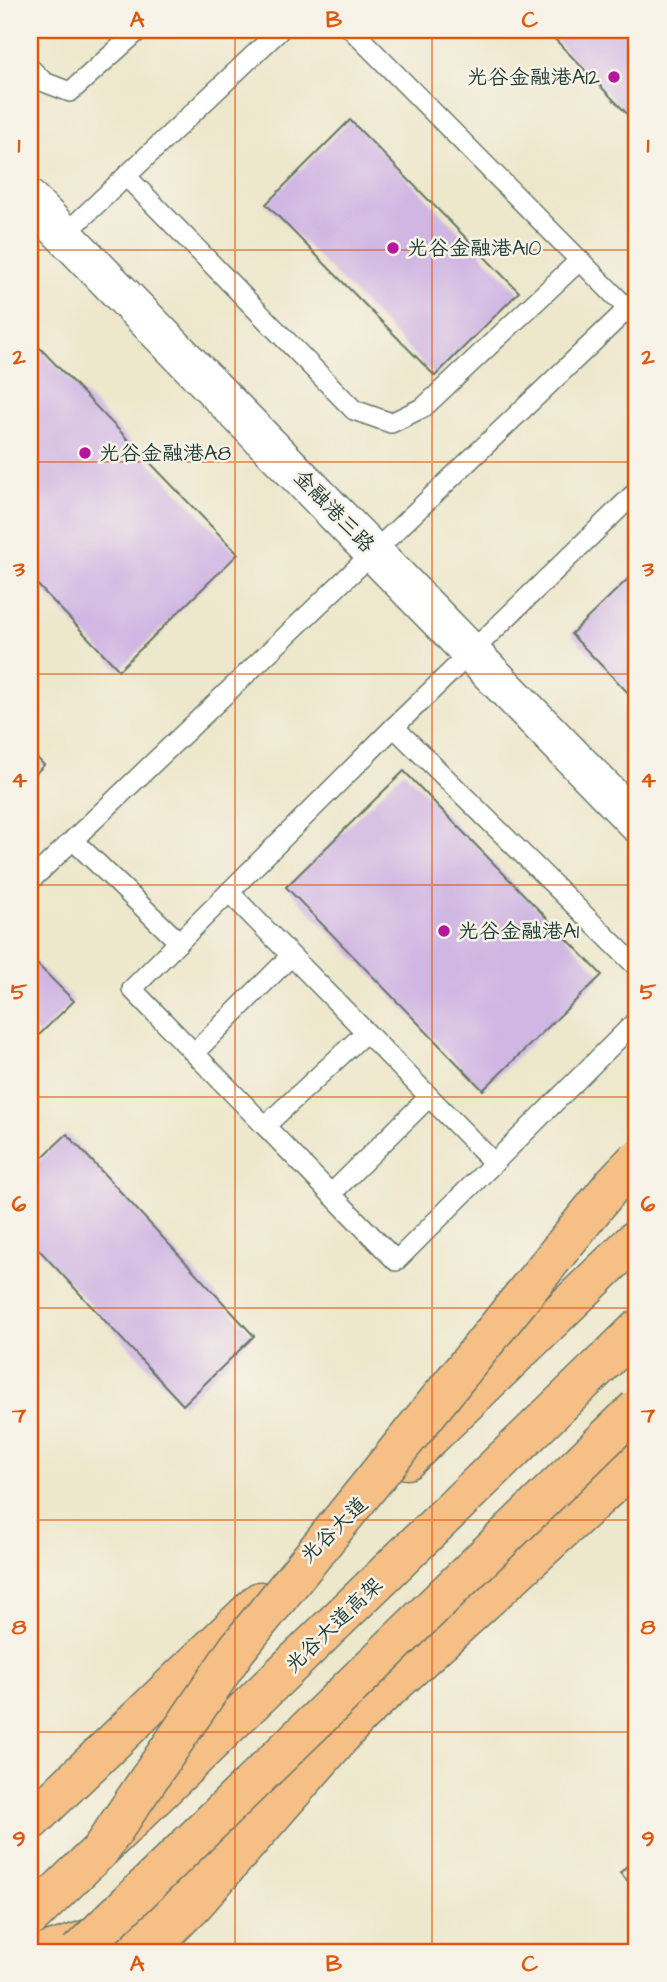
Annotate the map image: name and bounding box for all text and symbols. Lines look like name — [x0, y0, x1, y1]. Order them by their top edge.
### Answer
text: A — [130, 4, 145, 36]
text: B — [326, 4, 343, 36]
text: C — [522, 4, 539, 36]
place label: 光谷金融港A12 — [467, 63, 600, 92]
marker: 光谷金融港A12 — [606, 69, 622, 85]
text: 1 — [18, 129, 21, 161]
text: 1 — [647, 129, 650, 161]
place label: 光谷金融港A10 — [407, 234, 541, 263]
marker: 光谷金融港A10 — [385, 240, 401, 256]
text: 2 — [11, 341, 26, 373]
text: 2 — [640, 341, 655, 373]
place label: 光谷金融港A8 — [99, 439, 231, 468]
marker: 光谷金融港A8 — [77, 445, 93, 461]
street label: 金融港三路 — [287, 463, 381, 559]
text: 3 — [12, 553, 25, 585]
text: 3 — [641, 553, 654, 585]
text: 4 — [11, 764, 27, 796]
text: 4 — [640, 764, 656, 796]
place label: 光谷金融港A1 — [458, 917, 579, 946]
marker: 光谷金融港A1 — [436, 923, 452, 939]
text: 5 — [11, 976, 28, 1008]
text: 5 — [640, 976, 657, 1008]
text: 6 — [12, 1188, 27, 1220]
text: 6 — [641, 1188, 656, 1220]
text: 7 — [11, 1399, 27, 1431]
text: 7 — [640, 1399, 656, 1431]
street label: 光谷大道 — [294, 1490, 374, 1570]
street label: 光谷大道高架 — [279, 1571, 389, 1679]
text: 8 — [12, 1611, 27, 1643]
text: 8 — [641, 1611, 656, 1643]
text: 9 — [12, 1823, 26, 1855]
text: 9 — [641, 1823, 655, 1855]
text: A — [130, 1948, 145, 1980]
text: B — [326, 1948, 343, 1980]
text: C — [522, 1948, 539, 1980]

